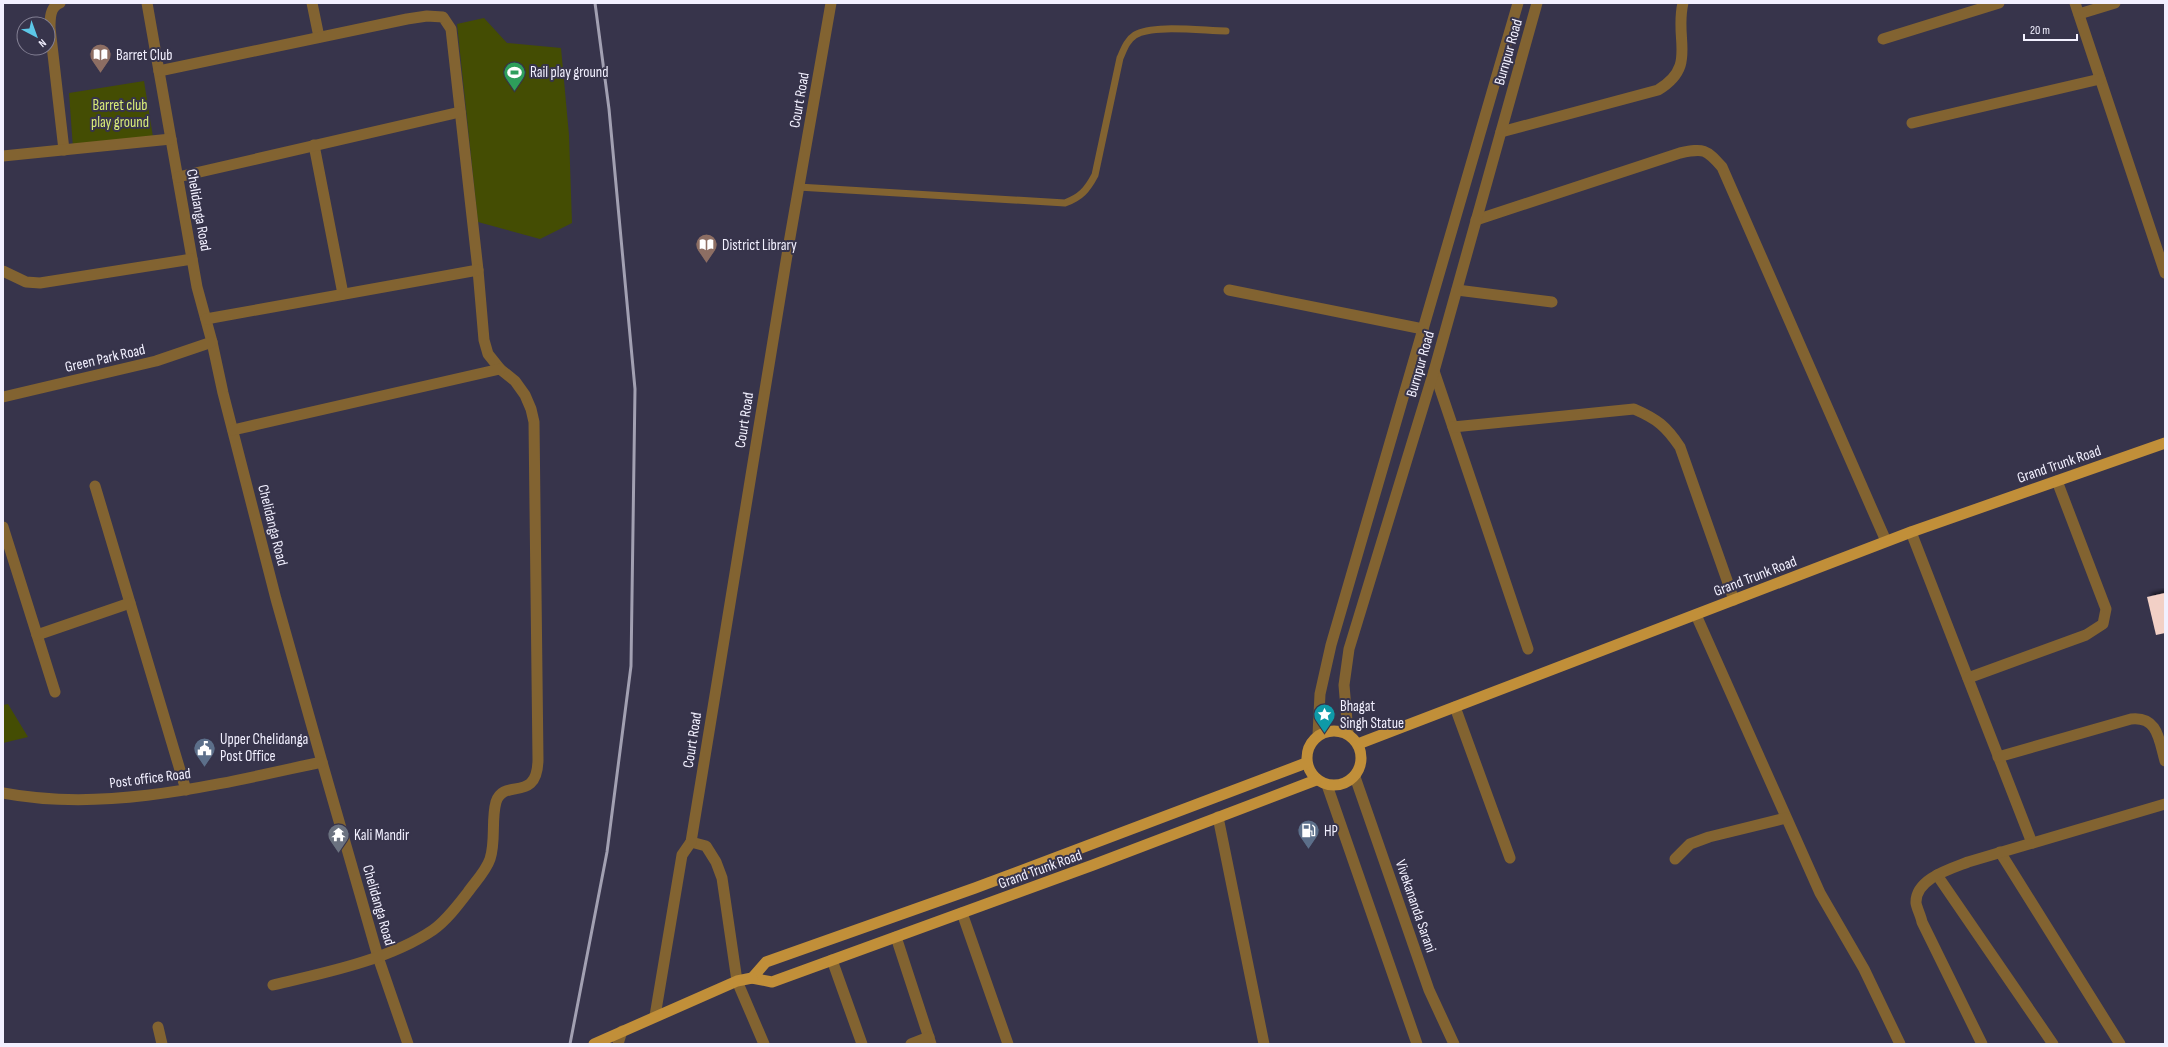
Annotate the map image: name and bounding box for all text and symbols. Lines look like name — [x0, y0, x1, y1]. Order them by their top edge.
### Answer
north arrow — [16, 16, 56, 56]
scale bar — [2024, 16, 2077, 42]
street label: Burnpur Road — [1490, 17, 1527, 87]
text: 20 m — [2030, 23, 2050, 38]
text: N — [36, 36, 49, 50]
library icon: Barret Club — [87, 42, 113, 75]
place label: Barret Club — [116, 46, 172, 65]
sports icon: Rail play ground — [502, 59, 528, 92]
place label: Rail play ground — [530, 63, 609, 82]
street label: Court Road — [785, 71, 814, 129]
park label: Barret club play ground — [91, 96, 149, 132]
street label: Chelidanga Road — [182, 168, 215, 253]
library icon: District Library — [694, 232, 720, 265]
place label: District Library — [722, 236, 797, 255]
street label: Burnpur Road — [1402, 329, 1439, 399]
street label: Green Park Road — [63, 340, 147, 377]
street label: Court Road — [731, 391, 758, 449]
street label: Grand Trunk Road — [2015, 441, 2104, 488]
street label: Chelidanga Road — [253, 483, 292, 568]
street label: Grand Trunk Road — [1711, 552, 1799, 601]
place label: Bhagat Singh Statue — [1340, 697, 1404, 733]
place icon: Bhagat Singh Statue — [1312, 702, 1338, 735]
street label: Court Road — [679, 711, 706, 769]
place label: Upper Chelidanga Post Office — [220, 730, 308, 766]
public building icon: Upper Chelidanga Post Office — [192, 735, 218, 768]
street label: Post office Road — [108, 764, 192, 793]
fuel station icon: HP — [1295, 818, 1321, 851]
temple icon: Kali Mandir — [326, 822, 352, 855]
place label: HP — [1324, 822, 1338, 841]
place label: Kali Mandir — [354, 826, 410, 845]
street label: Grand Trunk Road — [996, 846, 1085, 893]
street label: Vivekananda Sarani — [1391, 857, 1440, 955]
street label: Chelidanga Road — [358, 863, 399, 948]

